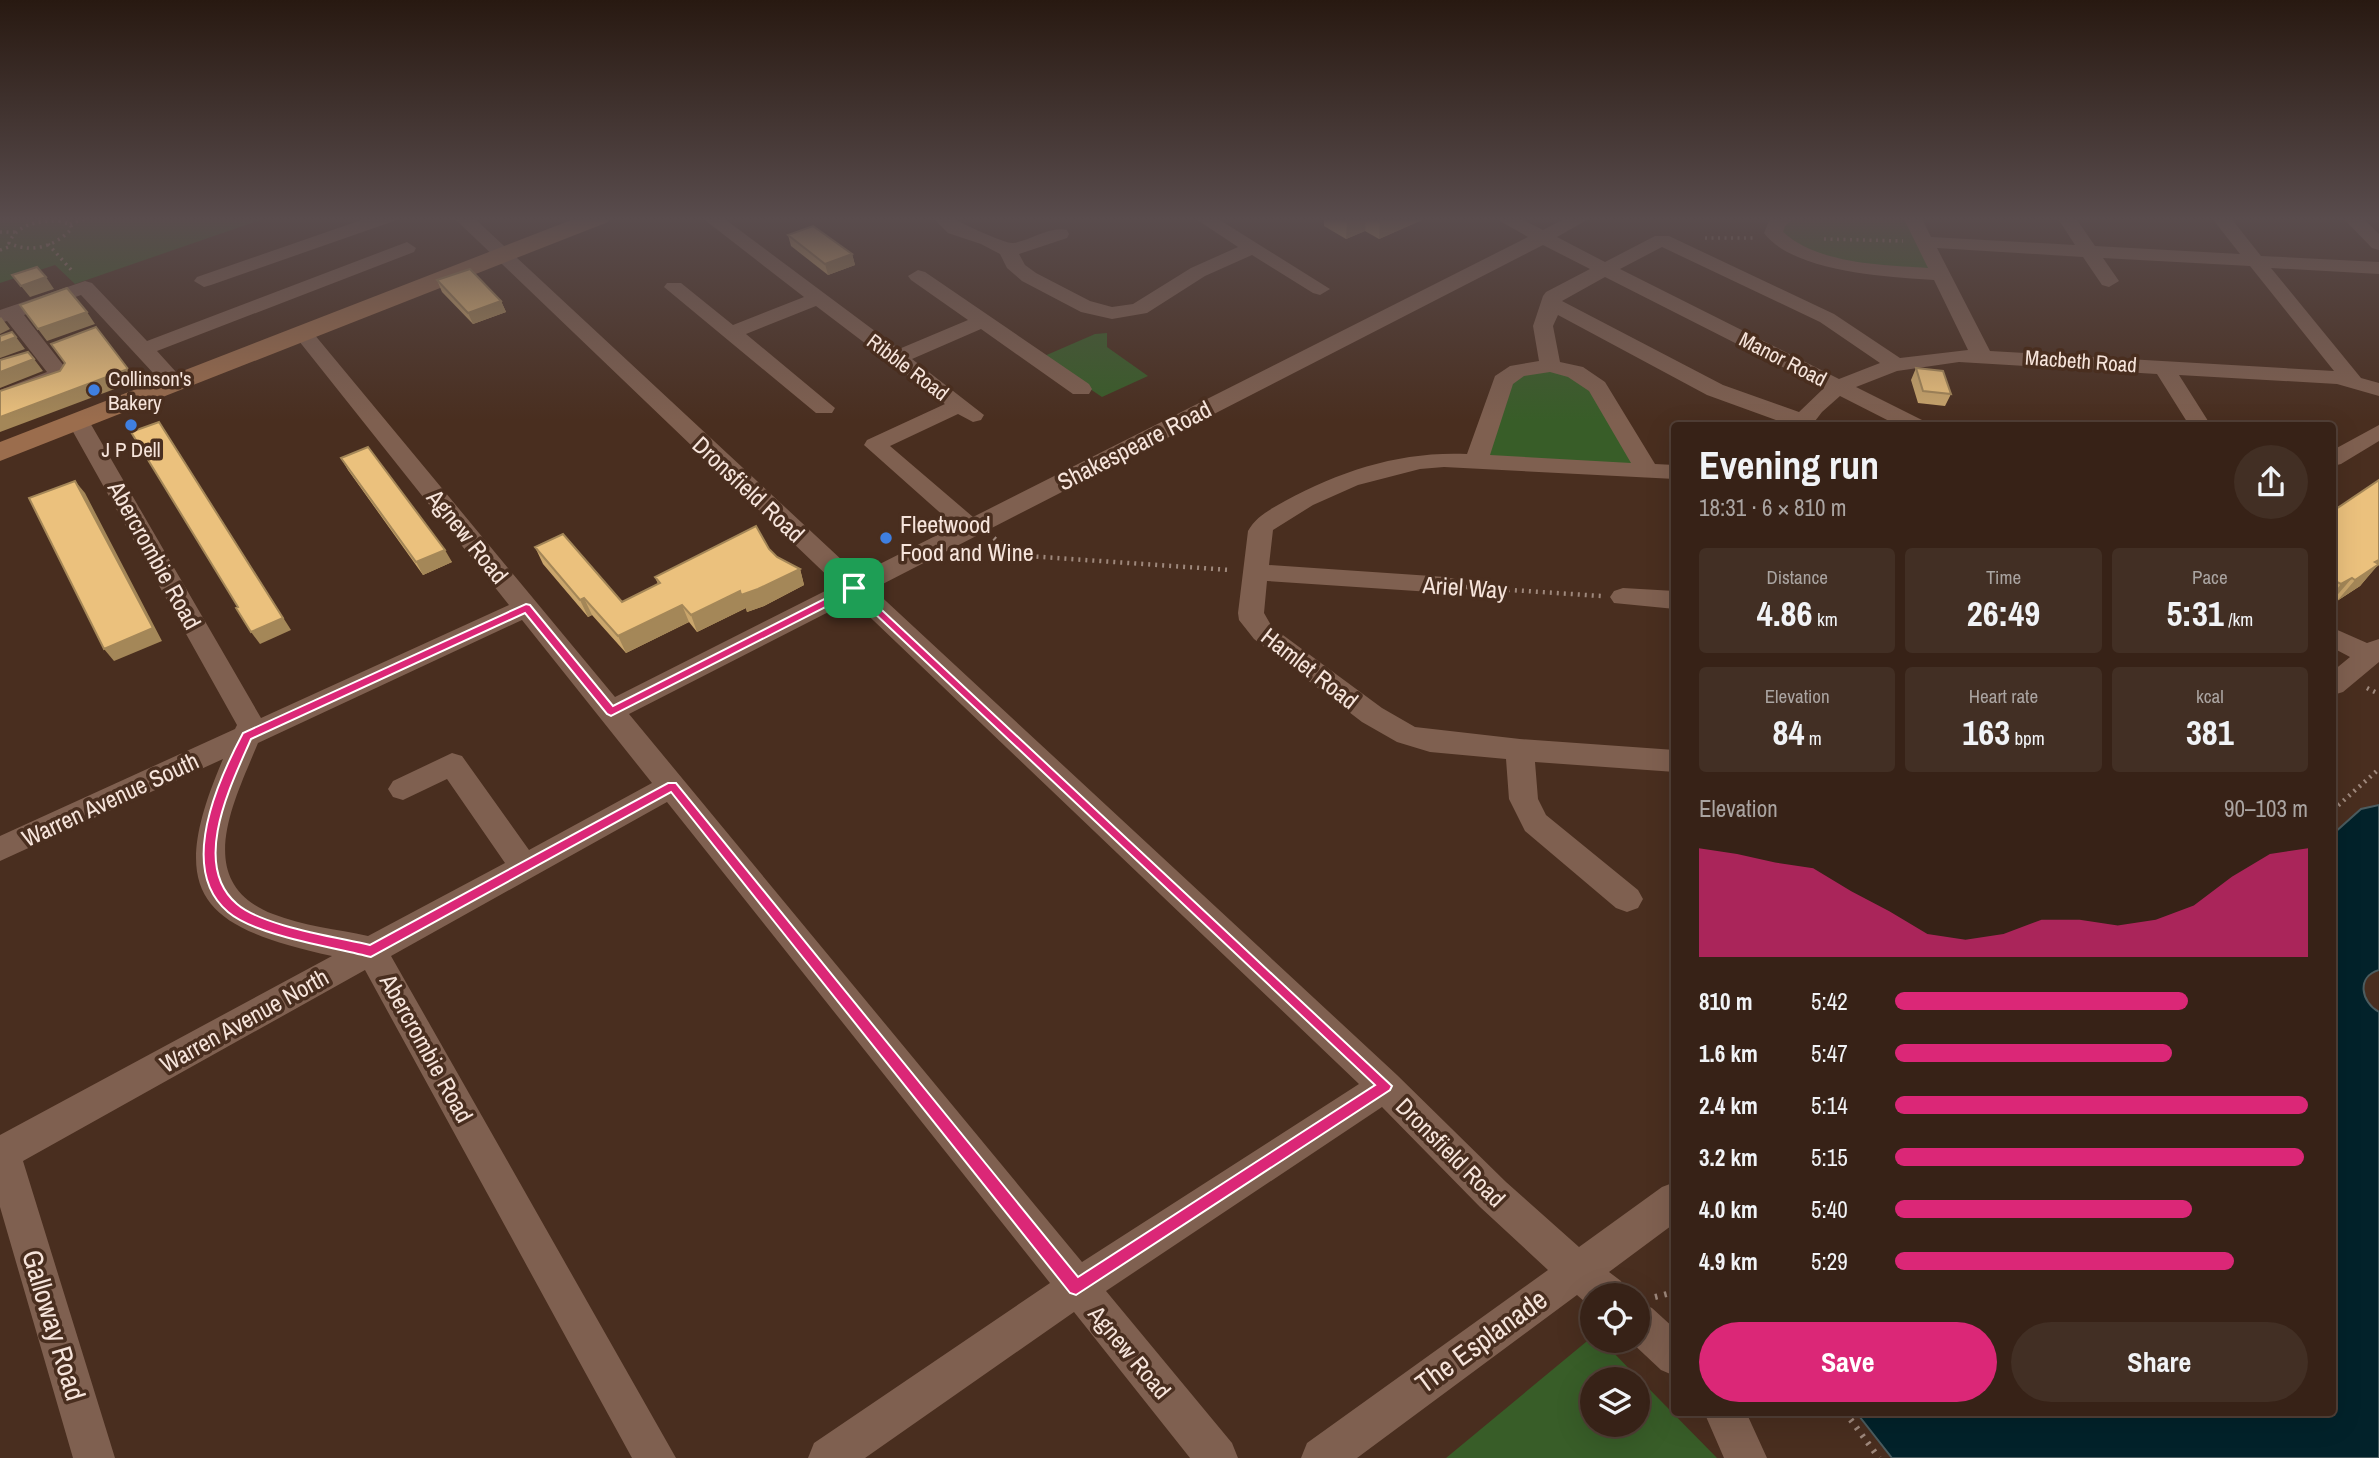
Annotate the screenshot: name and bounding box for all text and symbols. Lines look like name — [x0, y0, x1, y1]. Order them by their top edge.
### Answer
street label: Manor Road — [1734, 325, 1832, 393]
street label: Ribble Road — [861, 327, 955, 407]
street label: Macbeth Road — [2024, 343, 2138, 379]
place label: Collinson's Bakery — [108, 364, 192, 417]
marker: Collinson's Bakery — [86, 382, 102, 398]
street label: Shakespeare Road — [1052, 392, 1216, 498]
marker: J P Dell — [123, 417, 139, 433]
street label: Dronsfield Road — [686, 429, 812, 549]
place label: J P Dell — [101, 435, 161, 464]
text: Evening run — [1699, 440, 1879, 491]
button: share — [2234, 445, 2308, 519]
street label: Abercrombie Road — [100, 474, 209, 635]
street label: Agnew Road — [419, 481, 516, 590]
text: 18:31 · 6 × 810 m — [1699, 492, 1846, 523]
place label: Fleetwood Food and Wine — [900, 508, 1034, 568]
marker: Fleetwood Food and Wine — [878, 530, 894, 546]
pin — [824, 558, 884, 618]
text: Distance — [1766, 564, 1828, 590]
text: Time — [1986, 564, 2021, 590]
text: Pace — [2192, 564, 2228, 590]
street label: Ariel Way — [1421, 568, 1508, 606]
icon: arrive — [835, 569, 873, 607]
text: 4.86 — [1757, 590, 1813, 637]
text: 26:49 — [1967, 590, 2040, 637]
text: 5:31 — [2166, 590, 2224, 637]
text: km — [1813, 606, 1838, 632]
text: /km — [2224, 606, 2253, 632]
street label: Hamlet Road — [1255, 620, 1365, 716]
text: Elevation — [1765, 683, 1830, 709]
text: Heart rate — [1969, 683, 2038, 709]
text: kcal — [2196, 683, 2224, 709]
text: 84 — [1773, 709, 1804, 756]
text: 163 — [1962, 709, 2010, 756]
text: 381 — [2186, 709, 2234, 756]
text: m — [1804, 725, 1822, 751]
text: bpm — [2010, 725, 2045, 751]
street label: Warren Avenue South — [16, 744, 204, 854]
text: Elevation — [1699, 793, 1778, 824]
text: 90–103 m — [2224, 793, 2308, 824]
street label: Warren Avenue North — [154, 960, 334, 1080]
street label: Abercrombie Road — [372, 967, 481, 1128]
text: 810 m — [1699, 986, 1752, 1017]
text: 5:42 — [1811, 986, 1848, 1017]
text: 1.6 km — [1699, 1038, 1758, 1069]
text: 5:47 — [1811, 1038, 1848, 1069]
street label: Dronsfield Road — [1389, 1090, 1513, 1214]
text: 2.4 km — [1699, 1090, 1758, 1121]
text: 5:14 — [1811, 1090, 1848, 1121]
text: 3.2 km — [1699, 1142, 1758, 1173]
text: 5:15 — [1811, 1142, 1848, 1173]
text: 4.0 km — [1699, 1194, 1758, 1225]
text: 5:40 — [1811, 1194, 1848, 1225]
street label: Galloway Road — [13, 1245, 95, 1405]
text: 4.9 km — [1699, 1246, 1758, 1277]
text: 5:29 — [1811, 1246, 1848, 1277]
street label: The Esplanade — [1407, 1280, 1555, 1402]
map controls — [1580, 1283, 1650, 1437]
button: locate — [1580, 1283, 1650, 1353]
street label: Agnew Road — [1081, 1298, 1178, 1405]
button: Save — [1699, 1322, 1997, 1402]
button: Share — [2011, 1322, 2308, 1402]
button: layers — [1580, 1367, 1650, 1437]

